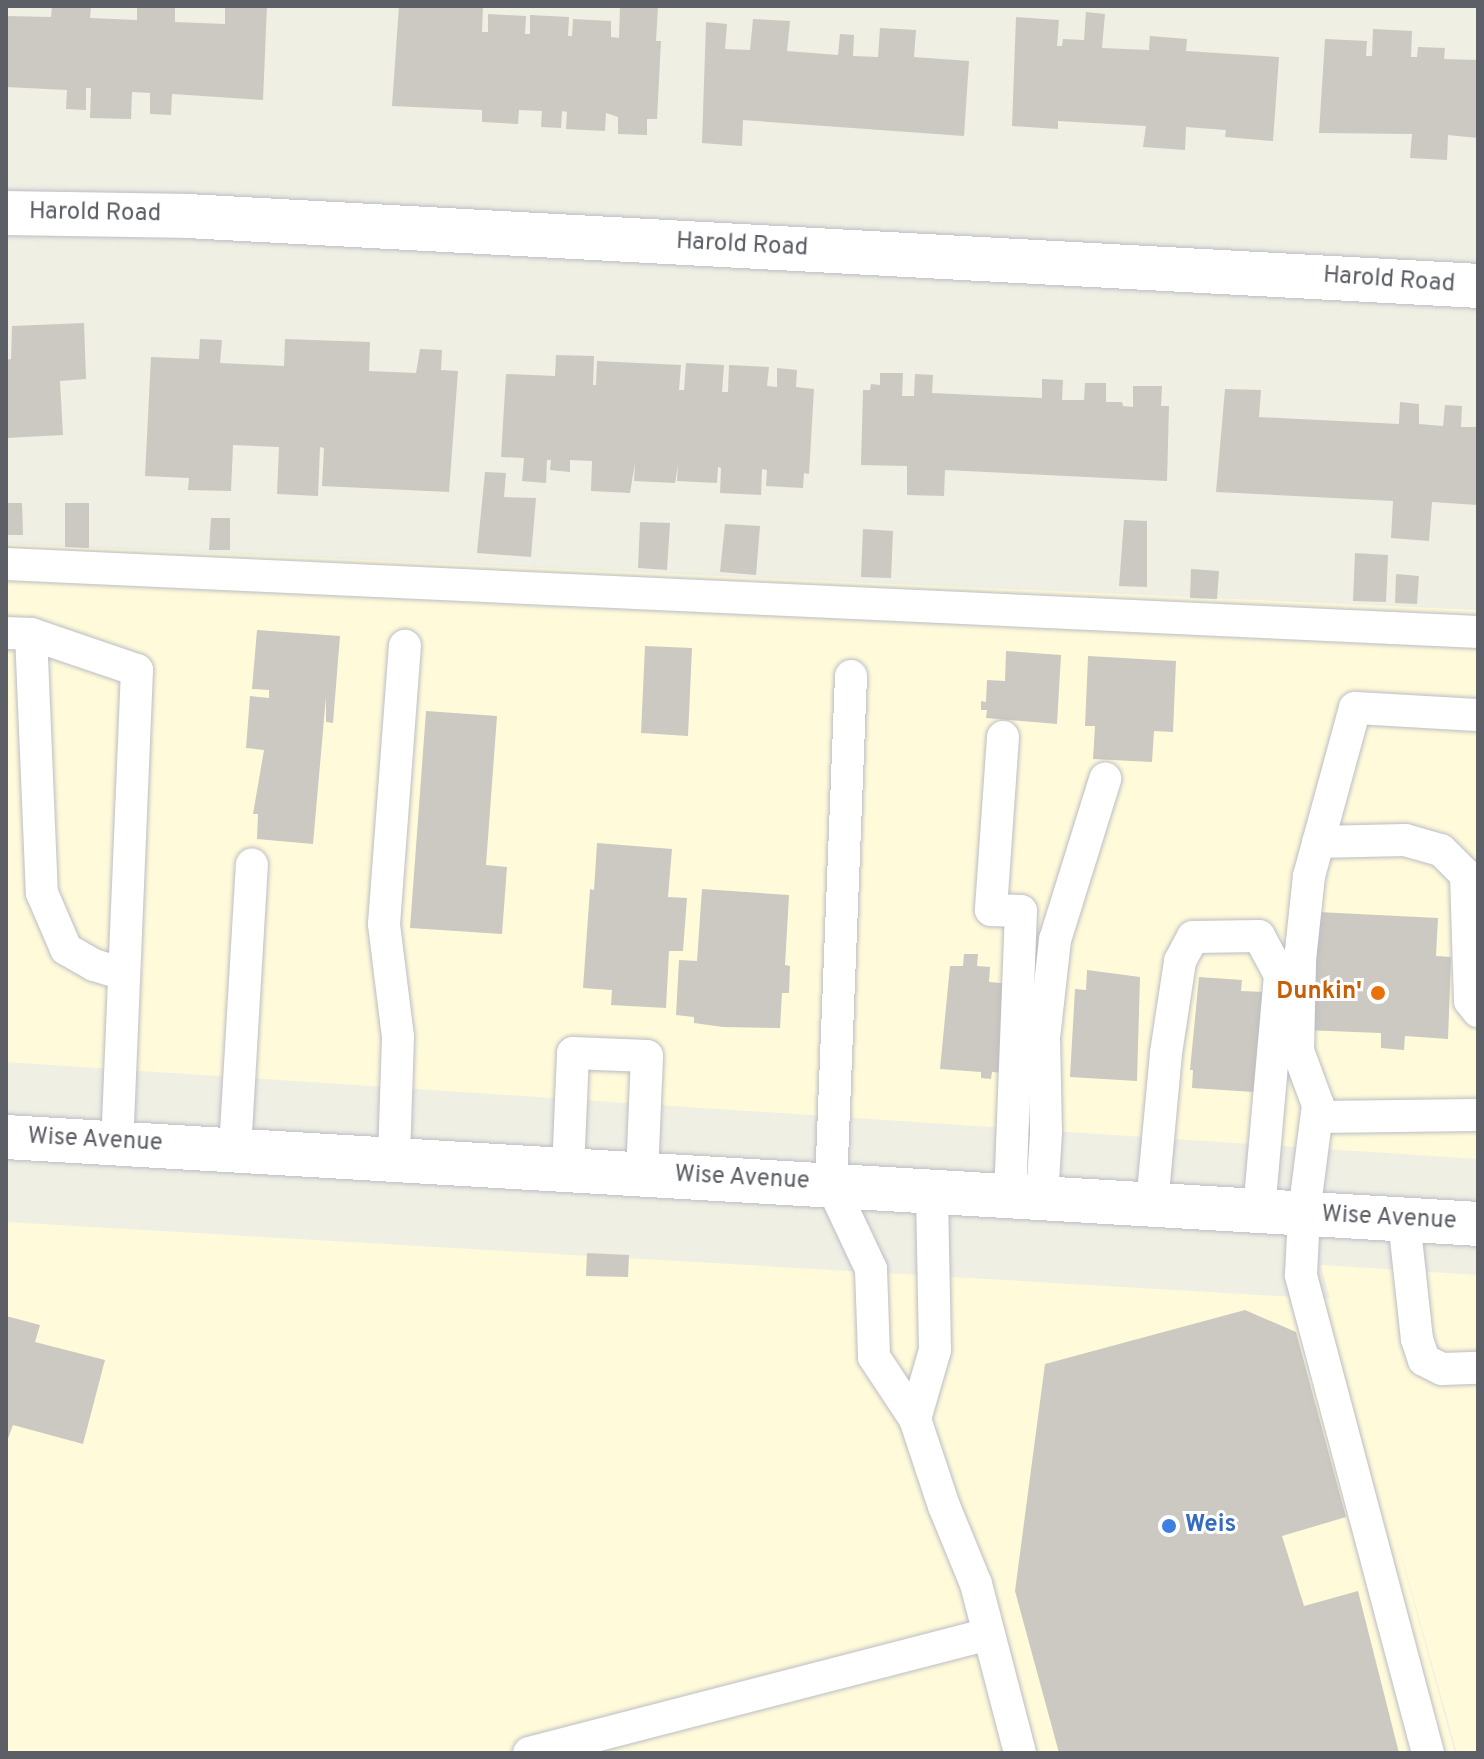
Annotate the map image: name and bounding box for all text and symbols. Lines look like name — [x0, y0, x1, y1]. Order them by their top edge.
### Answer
street label: Harold Road — [29, 198, 161, 230]
street label: Harold Road — [675, 228, 809, 264]
street label: Harold Road — [1322, 262, 1456, 300]
place label: Dunkin' — [1276, 979, 1362, 1007]
marker: Dunkin' — [1369, 984, 1387, 1002]
street label: Wise Avenue — [26, 1123, 164, 1159]
street label: Wise Avenue — [673, 1161, 811, 1197]
street label: Wise Avenue — [1320, 1201, 1458, 1237]
place label: Weis — [1185, 1512, 1236, 1540]
marker: Weis — [1160, 1517, 1178, 1535]

